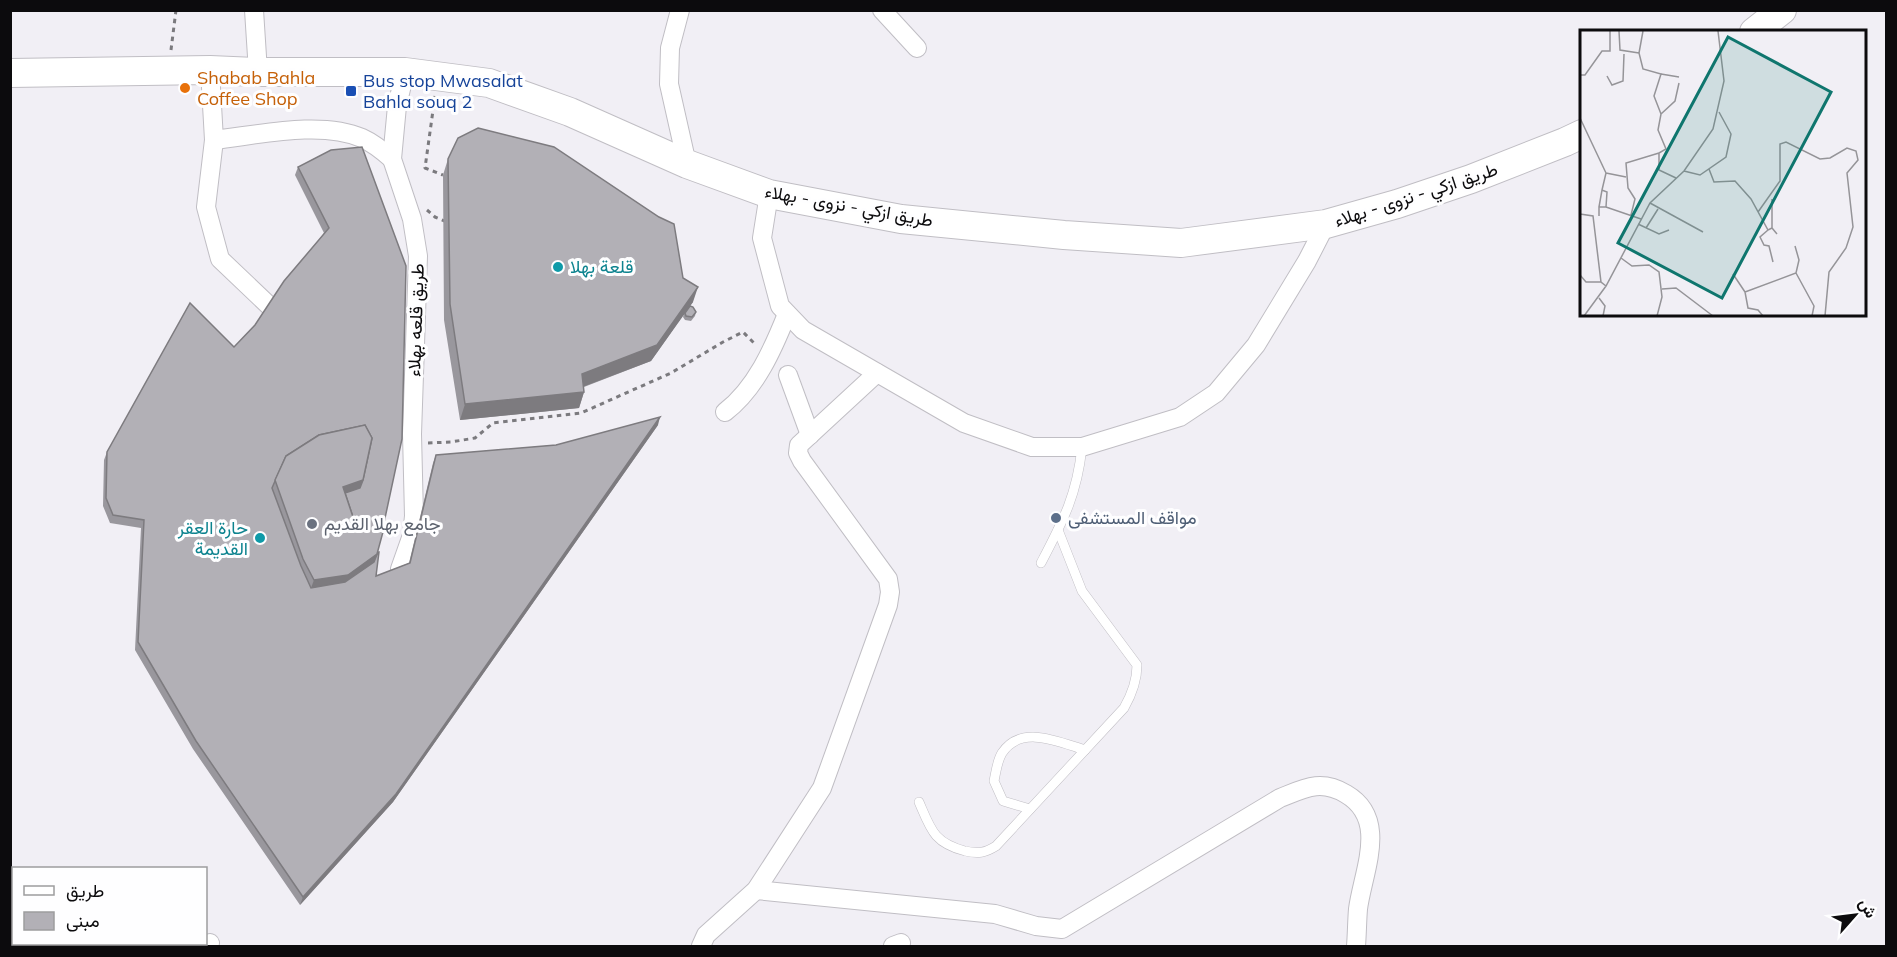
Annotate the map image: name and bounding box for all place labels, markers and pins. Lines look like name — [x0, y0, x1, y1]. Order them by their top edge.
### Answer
place label: Shabab Bahla Coffee Shop — [197, 66, 315, 110]
place label: Bus stop Mwasalat Bahla souq 2 — [363, 69, 523, 113]
marker: Shabab Bahla Coffee Shop — [178, 81, 192, 95]
marker: Bus stop Mwasalat Bahla souq 2 — [344, 84, 358, 98]
place label: قلعة بهلا — [570, 255, 633, 278]
marker: قلعة بهلا — [551, 260, 565, 274]
place label: مواقف المستشفى — [1068, 506, 1197, 529]
marker: مواقف المستشفى — [1049, 511, 1063, 525]
place label: جامع بهلا القديم — [324, 512, 441, 536]
place label: حارة العقر القديمة — [177, 516, 248, 560]
marker: جامع بهلا القديم — [305, 517, 319, 531]
marker: حارة العقر القديمة — [253, 531, 267, 545]

